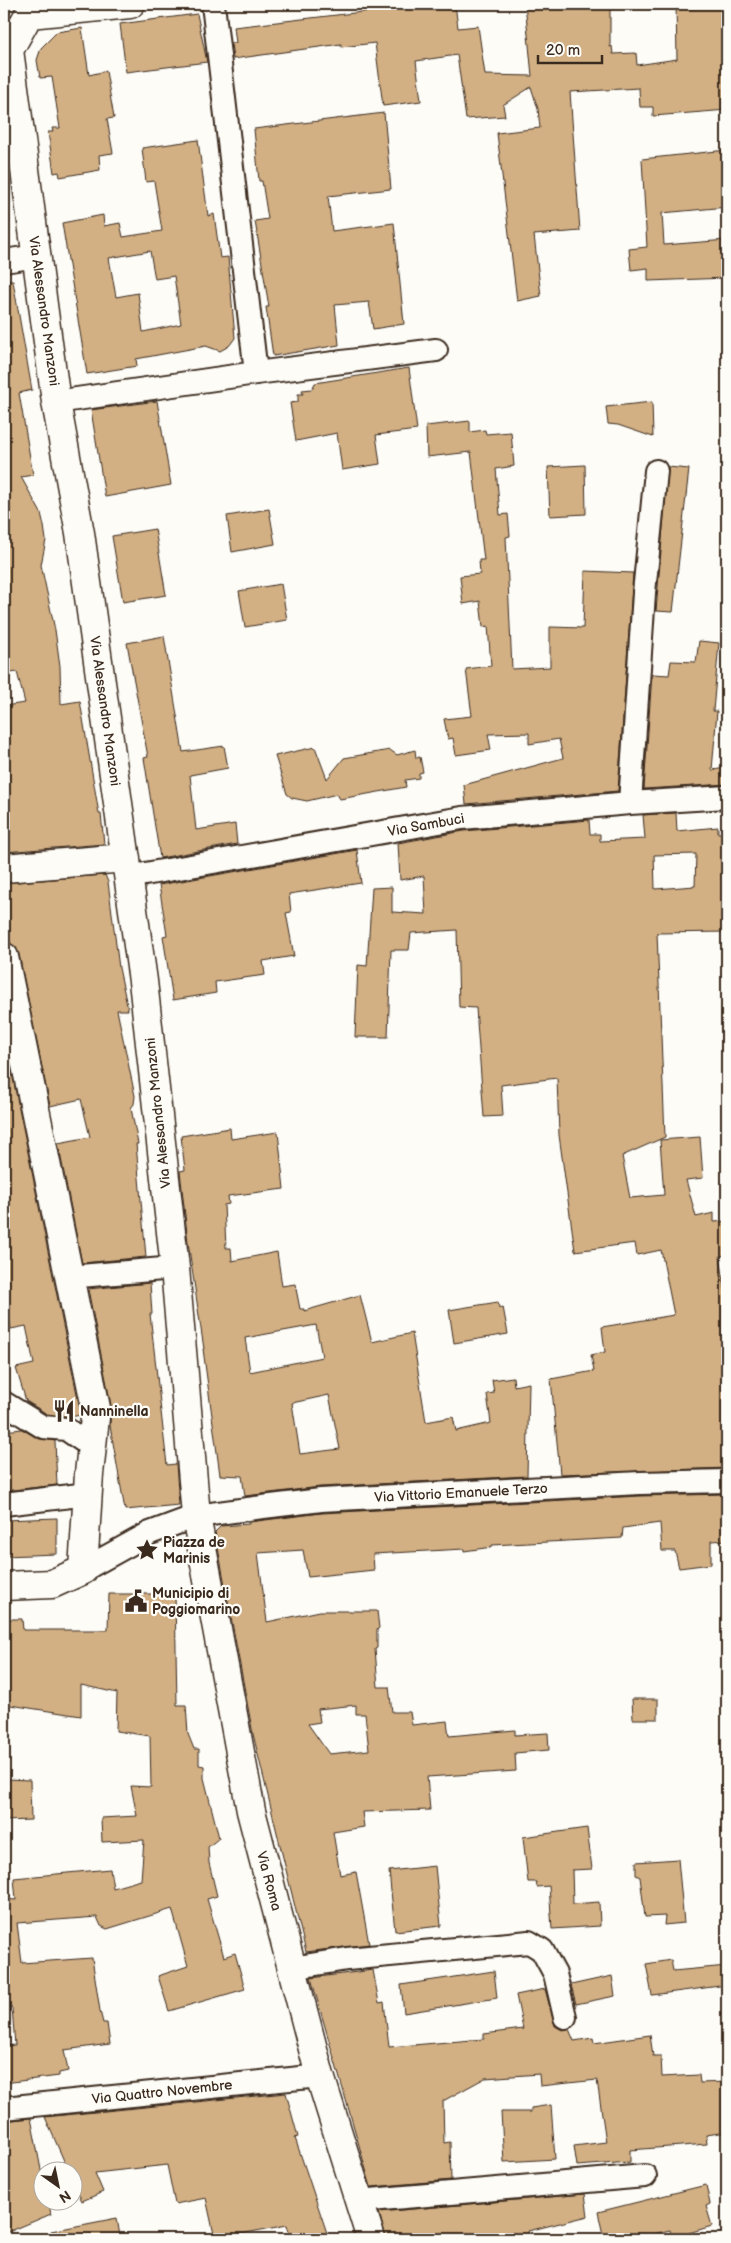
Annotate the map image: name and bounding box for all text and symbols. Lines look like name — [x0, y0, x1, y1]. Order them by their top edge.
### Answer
scale bar — [538, 32, 602, 64]
text: 20 m — [546, 41, 580, 60]
street label: Via Alessandro Manzoni — [25, 235, 63, 387]
street label: Via Alessandro Manzoni — [86, 635, 124, 787]
street label: Via Sambuci — [386, 810, 466, 840]
street label: Via Alessandro Manzoni — [142, 1037, 174, 1189]
restaurant icon: Nanninella — [51, 1398, 77, 1424]
place label: Nanninella — [80, 1403, 149, 1420]
street label: Via Vittorio Emanuele Terzo — [374, 1480, 548, 1506]
place label: Piazza de Marinis — [163, 1534, 225, 1567]
place icon: Piazza de Marinis — [134, 1537, 160, 1563]
place label: Municipio di Poggiomarino — [152, 1585, 240, 1618]
public building icon: Municipio di Poggiomarino — [123, 1588, 149, 1614]
street label: Via Roma — [253, 1849, 285, 1913]
street label: Via Quattro Novembre — [91, 2076, 233, 2108]
north arrow — [32, 2160, 82, 2210]
text: N — [56, 2186, 74, 2206]

